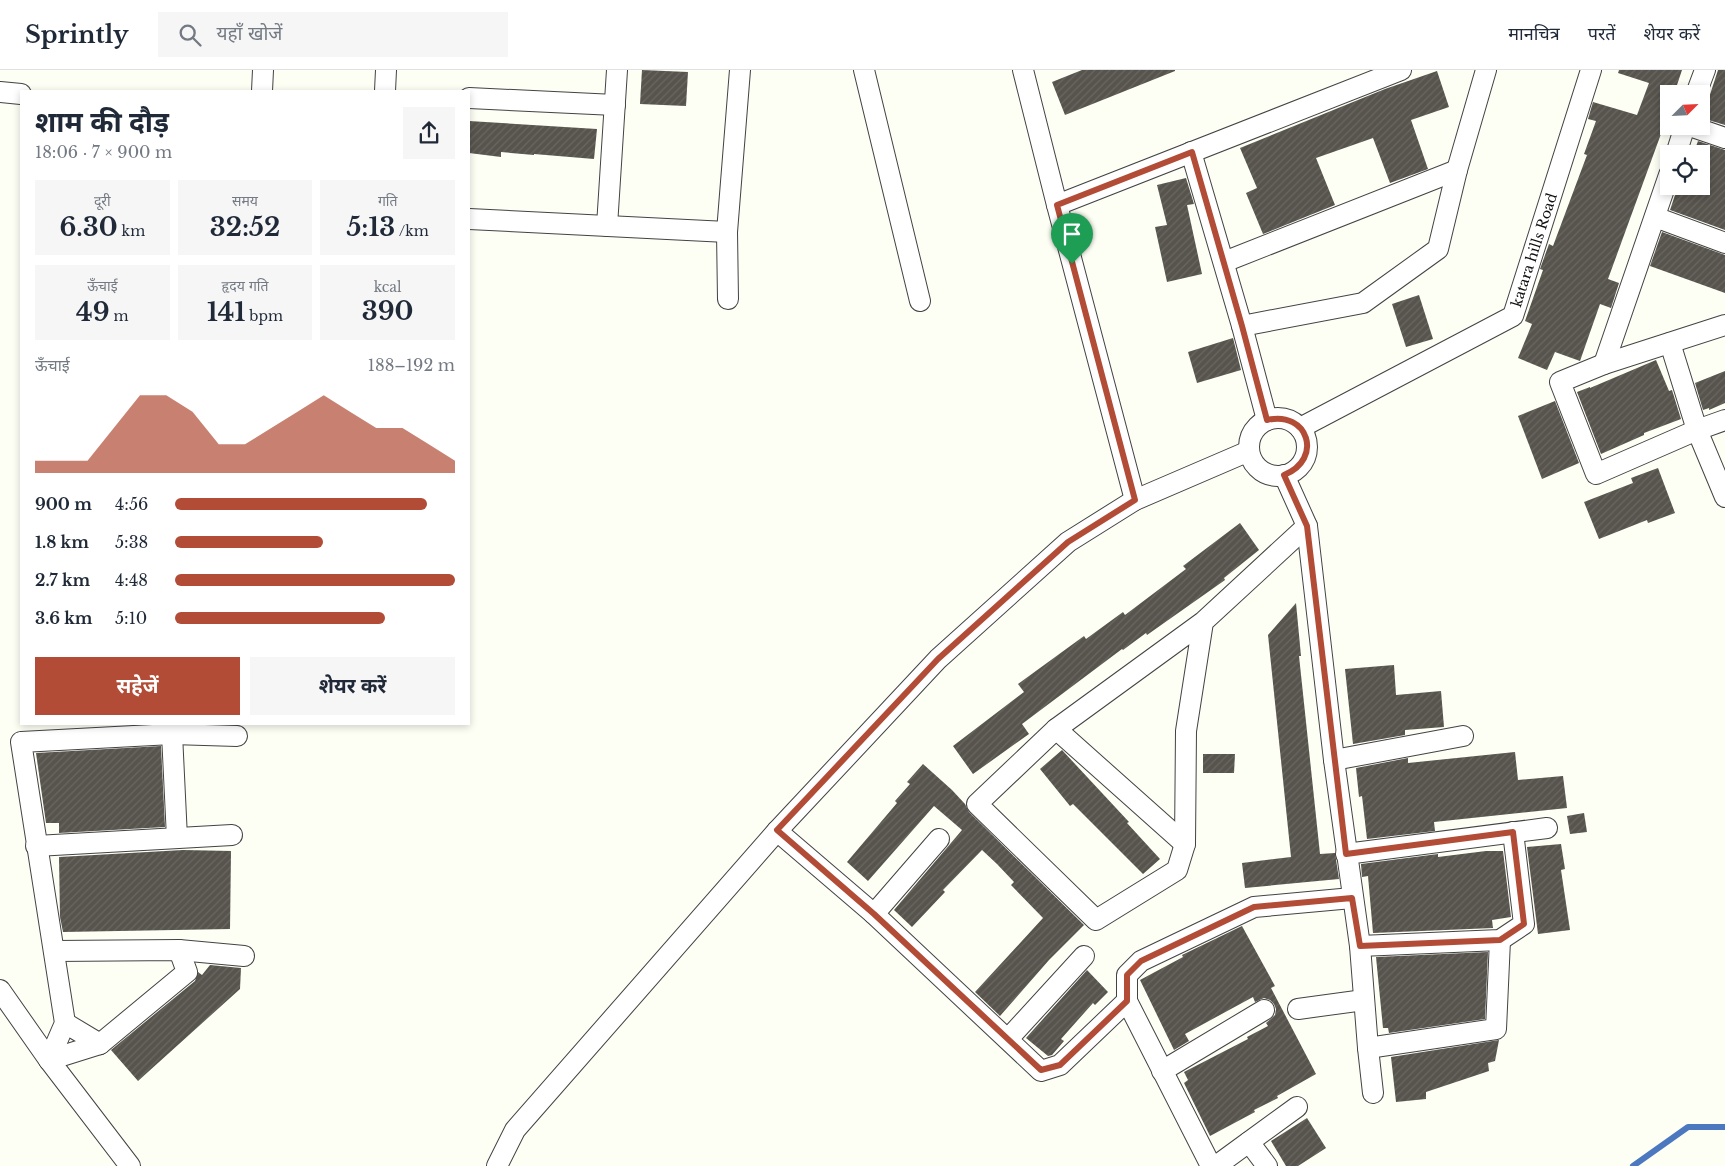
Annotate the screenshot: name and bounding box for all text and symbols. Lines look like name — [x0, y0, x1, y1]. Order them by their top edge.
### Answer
search box — [158, 12, 508, 57]
text: Sprintly — [25, 20, 128, 49]
icon: search — [176, 21, 204, 49]
text: यहाँ खोजें — [216, 22, 282, 45]
text: मानचित्र — [1508, 23, 1560, 45]
text: परतें — [1588, 23, 1616, 45]
text: शेयर करें — [1644, 23, 1700, 45]
north arrow — [1660, 85, 1710, 135]
map controls — [1660, 85, 1710, 195]
text: शाम की दौड़ — [35, 105, 169, 140]
button: share — [403, 107, 455, 159]
text: 18:06 · 7 × 900 m — [35, 142, 172, 162]
button: locate — [1660, 145, 1710, 195]
street label: katara hills Road — [1507, 190, 1561, 309]
text: दूरी — [94, 192, 111, 210]
text: समय — [232, 192, 258, 210]
text: गति — [378, 192, 397, 210]
text: 6.30 — [59, 212, 118, 243]
text: 32:52 — [210, 212, 280, 243]
text: 5:13 — [346, 212, 395, 243]
pin — [1051, 213, 1093, 264]
icon: arrive — [1058, 220, 1086, 248]
text: km — [118, 222, 145, 240]
text: /km — [395, 222, 429, 240]
text: ऊँचाई — [87, 277, 118, 295]
text: हृदय गति — [222, 277, 268, 295]
text: kcal — [374, 278, 402, 296]
text: 390 — [362, 296, 413, 327]
text: 49 — [76, 297, 110, 328]
text: 141 — [207, 297, 245, 328]
text: m — [110, 307, 129, 325]
text: bpm — [245, 307, 283, 325]
text: ऊँचाई — [35, 355, 70, 375]
text: 188–192 m — [368, 355, 455, 375]
text: 900 m — [35, 494, 92, 514]
text: 4:56 — [115, 494, 148, 514]
text: 1.8 km — [35, 532, 89, 552]
text: 5:38 — [115, 532, 148, 552]
text: 2.7 km — [35, 570, 90, 590]
text: 4:48 — [115, 570, 148, 590]
text: 3.6 km — [35, 608, 93, 628]
text: 5:10 — [115, 608, 147, 628]
button: सहेजें — [35, 657, 240, 715]
button: शेयर करें — [250, 657, 455, 715]

